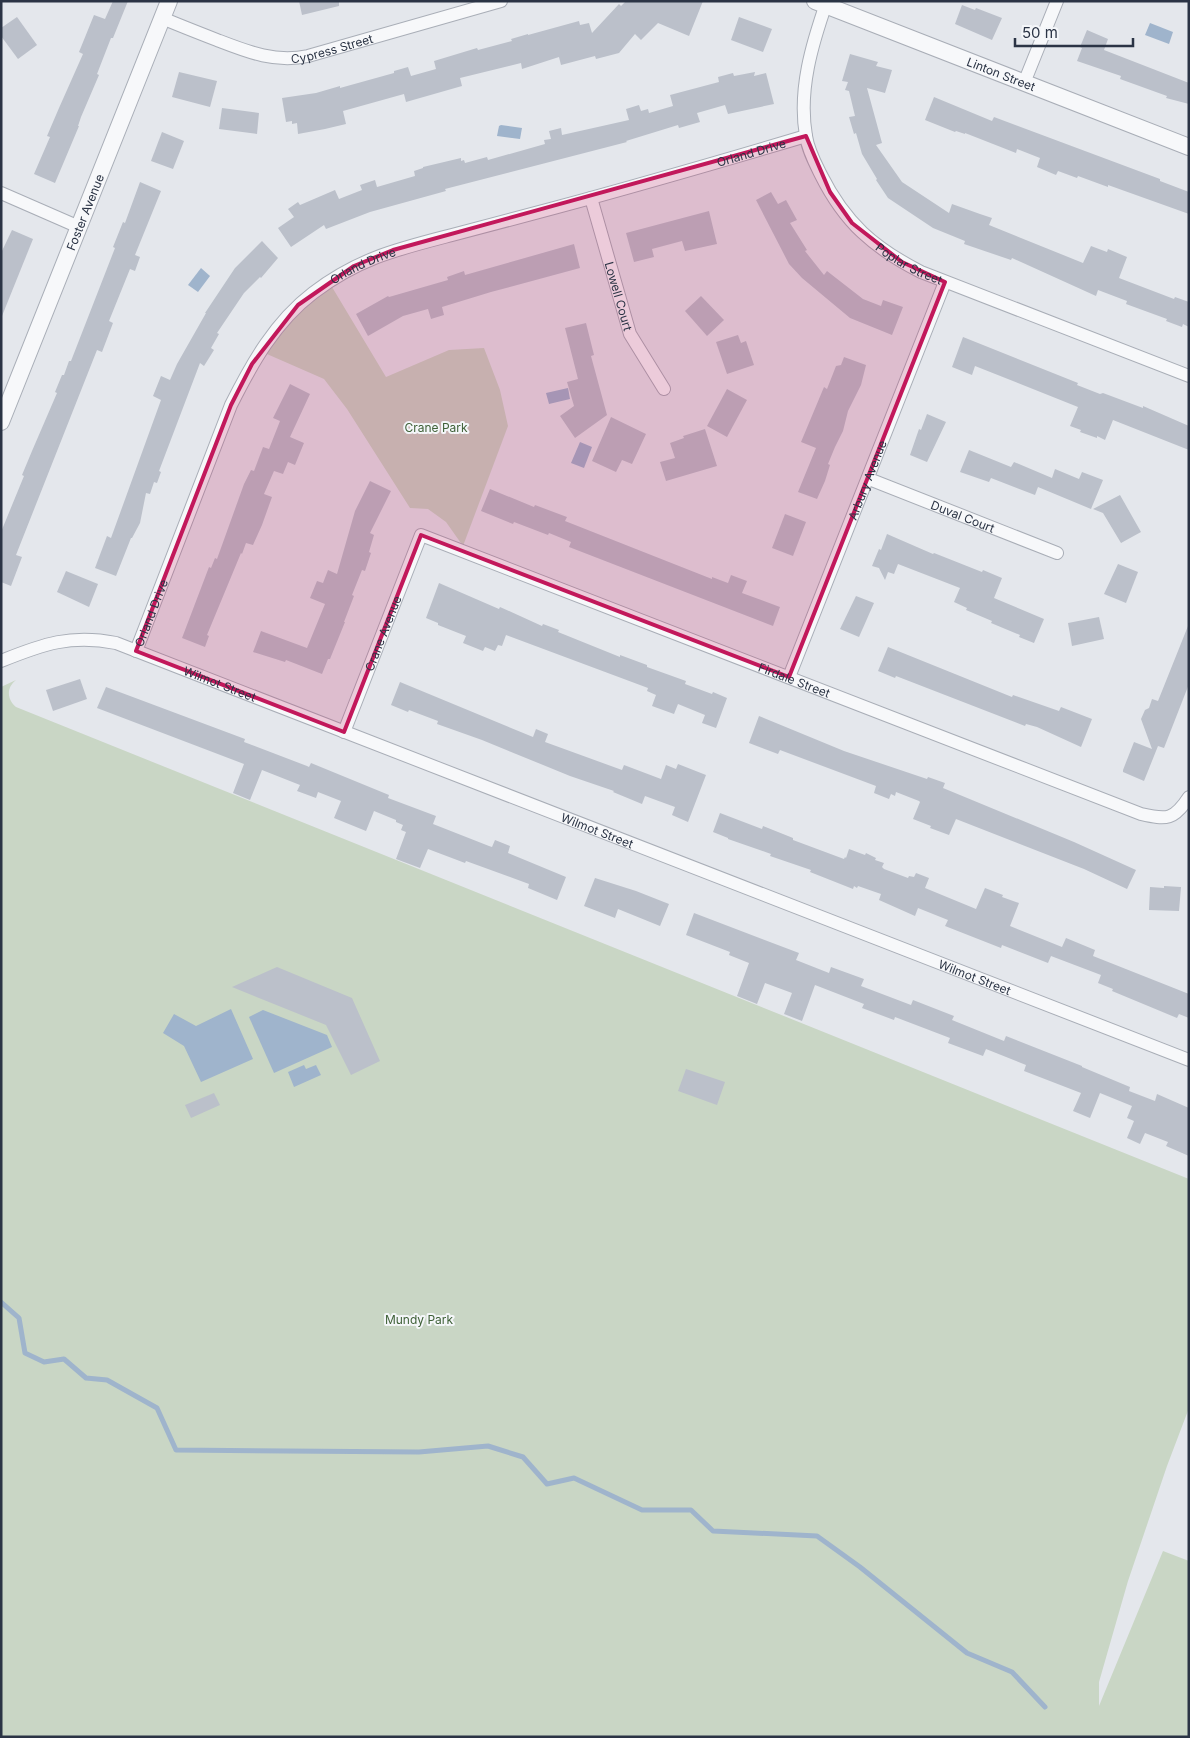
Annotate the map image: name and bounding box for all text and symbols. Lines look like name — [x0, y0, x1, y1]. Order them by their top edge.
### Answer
scale bar — [1015, 15, 1132, 47]
text: 50 m — [1022, 23, 1058, 42]
street label: Cypress Street — [290, 30, 375, 66]
street label: Linton Street — [965, 54, 1038, 94]
street label: Orland Drive — [715, 135, 787, 169]
street label: Foster Avenue — [63, 172, 107, 253]
street label: Poplar Street — [873, 239, 945, 287]
street label: Orland Drive — [327, 244, 397, 287]
street label: Lowell Court — [602, 260, 636, 332]
park label: Crane Park — [404, 420, 468, 435]
street label: Arbury Avenue — [844, 438, 889, 522]
street label: Duval Court — [929, 497, 997, 535]
street label: Orland Drive — [131, 577, 171, 649]
street label: Crane Avenue — [361, 593, 404, 673]
street label: Firdale Street — [756, 659, 832, 700]
street label: Wilmot Street — [182, 663, 258, 704]
street label: Wilmot Street — [559, 809, 636, 851]
street label: Wilmot Street — [937, 956, 1013, 998]
park label: Mundy Park — [385, 1312, 454, 1327]

